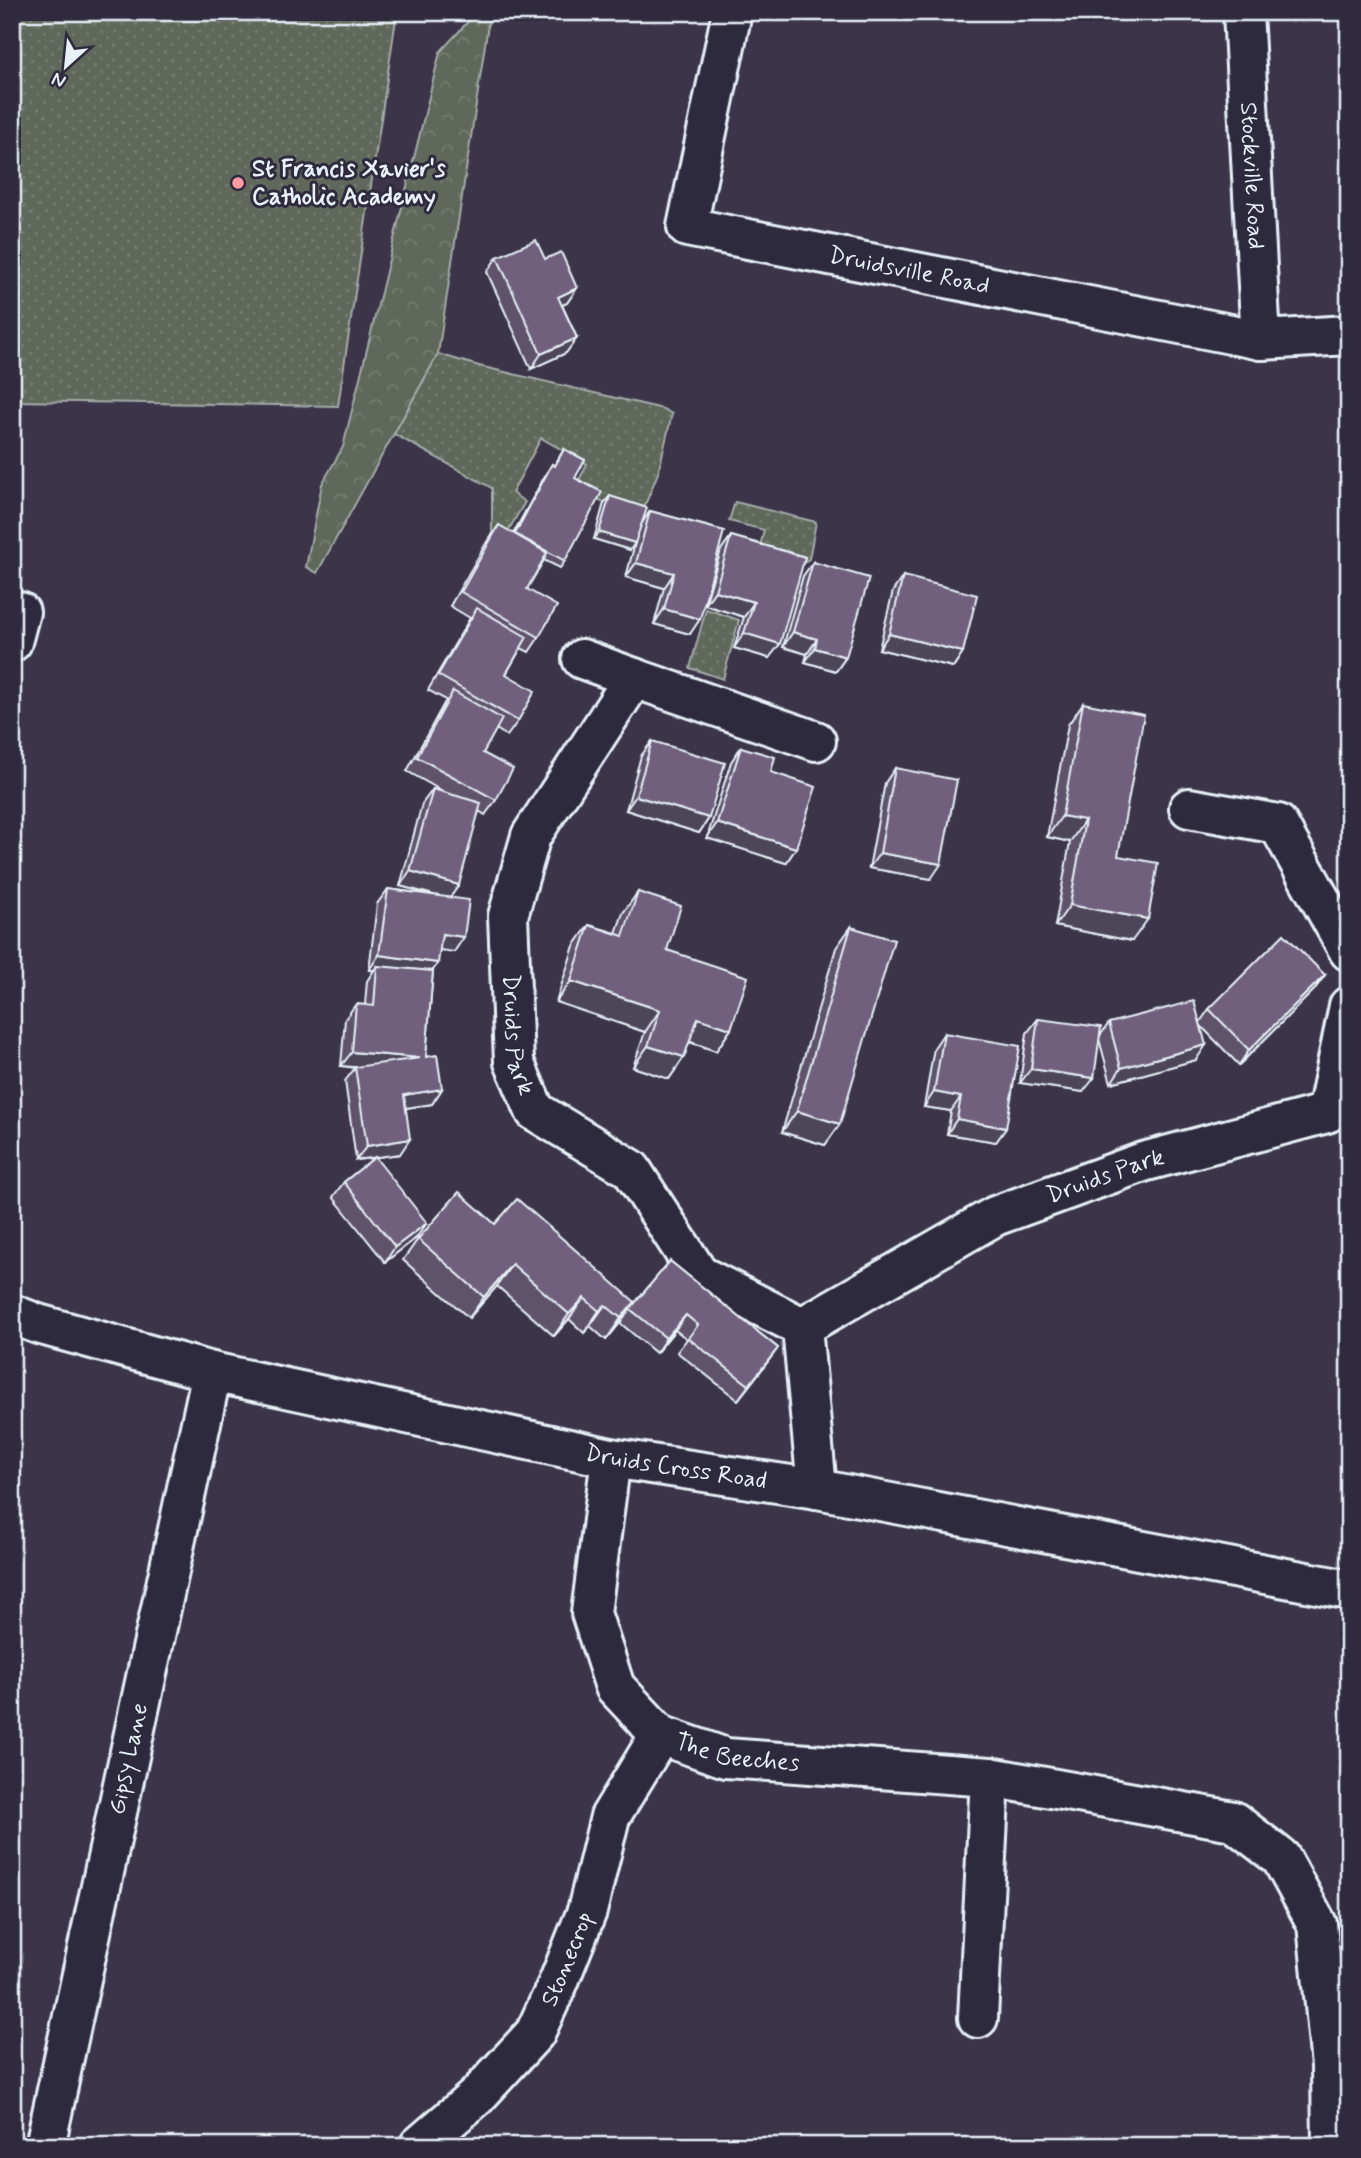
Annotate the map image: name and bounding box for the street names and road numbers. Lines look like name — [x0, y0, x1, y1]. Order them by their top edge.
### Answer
street label: Stockville Road — [1232, 101, 1271, 250]
street label: Druidsville Road — [826, 240, 992, 302]
street label: Druids Park — [495, 974, 542, 1100]
street label: Druids Park — [1042, 1142, 1167, 1211]
street label: Druids Cross Road — [582, 1437, 769, 1497]
street label: Gipsy Lane — [101, 1700, 156, 1818]
street label: The Beeches — [671, 1726, 801, 1779]
street label: Stonecrop — [534, 1907, 601, 2012]

